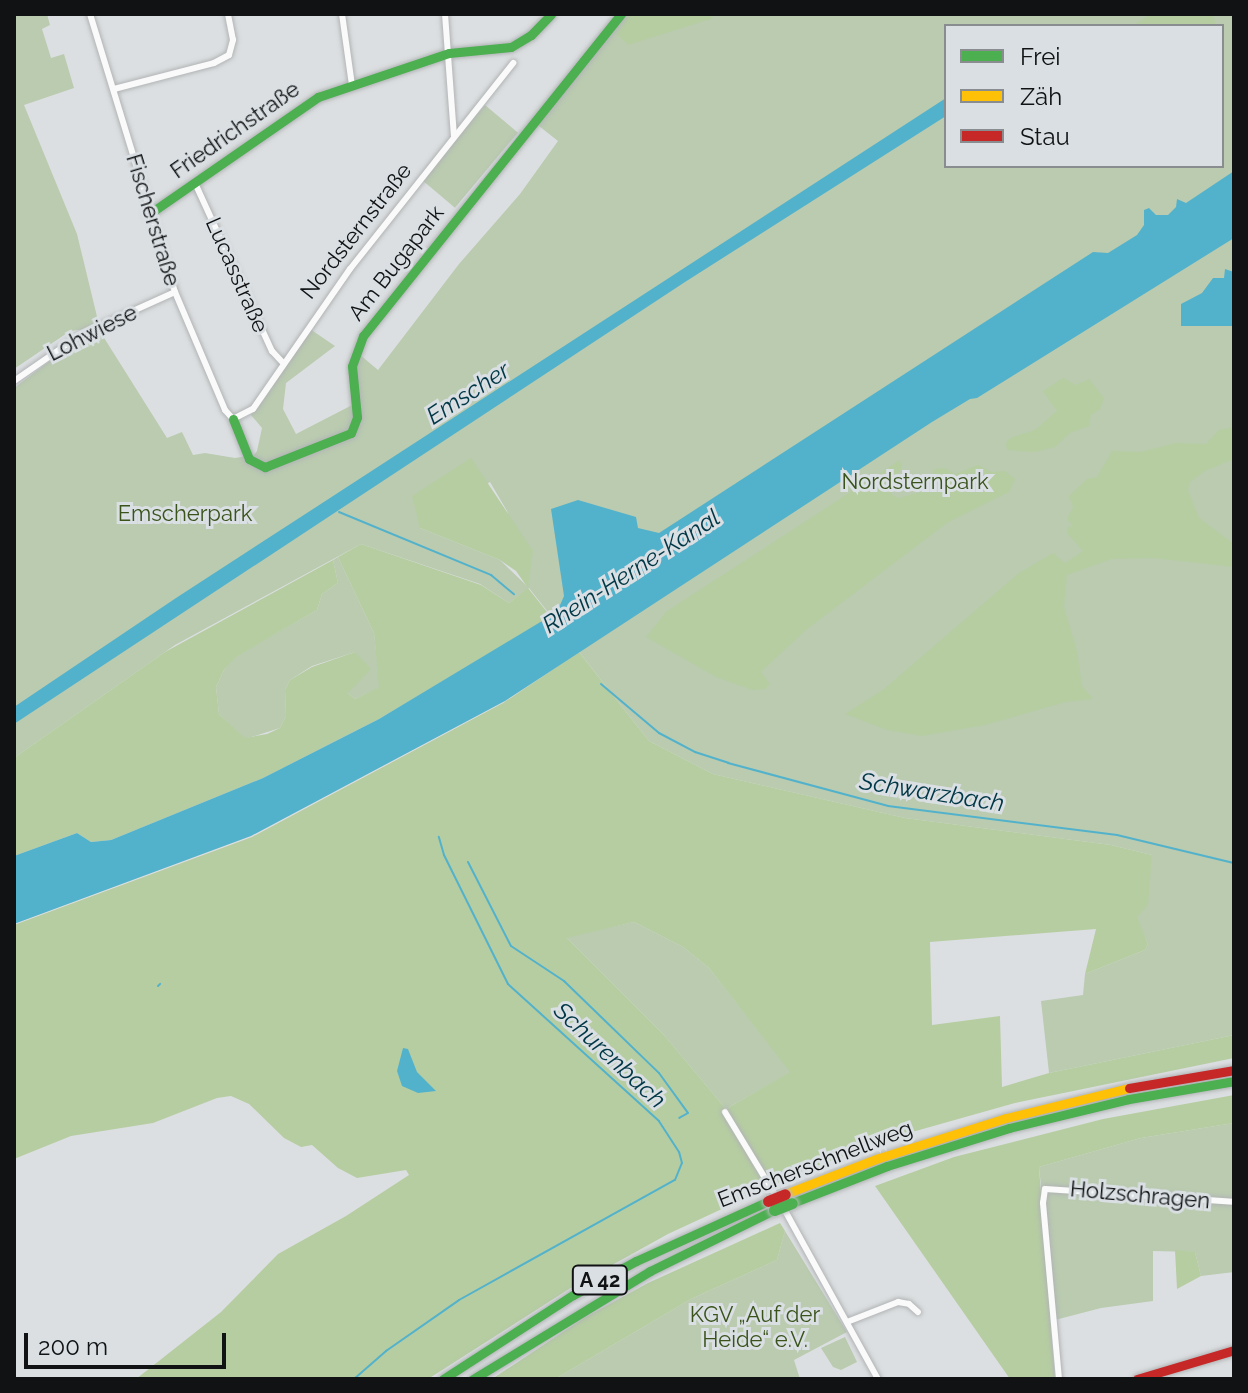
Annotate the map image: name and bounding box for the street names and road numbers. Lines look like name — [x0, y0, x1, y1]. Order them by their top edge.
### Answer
street label: Friedrichstraße — [165, 76, 305, 184]
street label: Fischerstraße — [120, 151, 186, 289]
street label: Nordsternstraße — [295, 158, 417, 304]
street label: Am Bugapark — [343, 200, 449, 326]
street label: Lucasstraße — [200, 213, 274, 337]
street label: Lohwiese — [43, 299, 141, 367]
street label: Emscherschnellweg — [714, 1115, 916, 1213]
street label: Holzschragen — [1069, 1176, 1211, 1214]
road number: A 42 — [570, 1264, 630, 1296]

